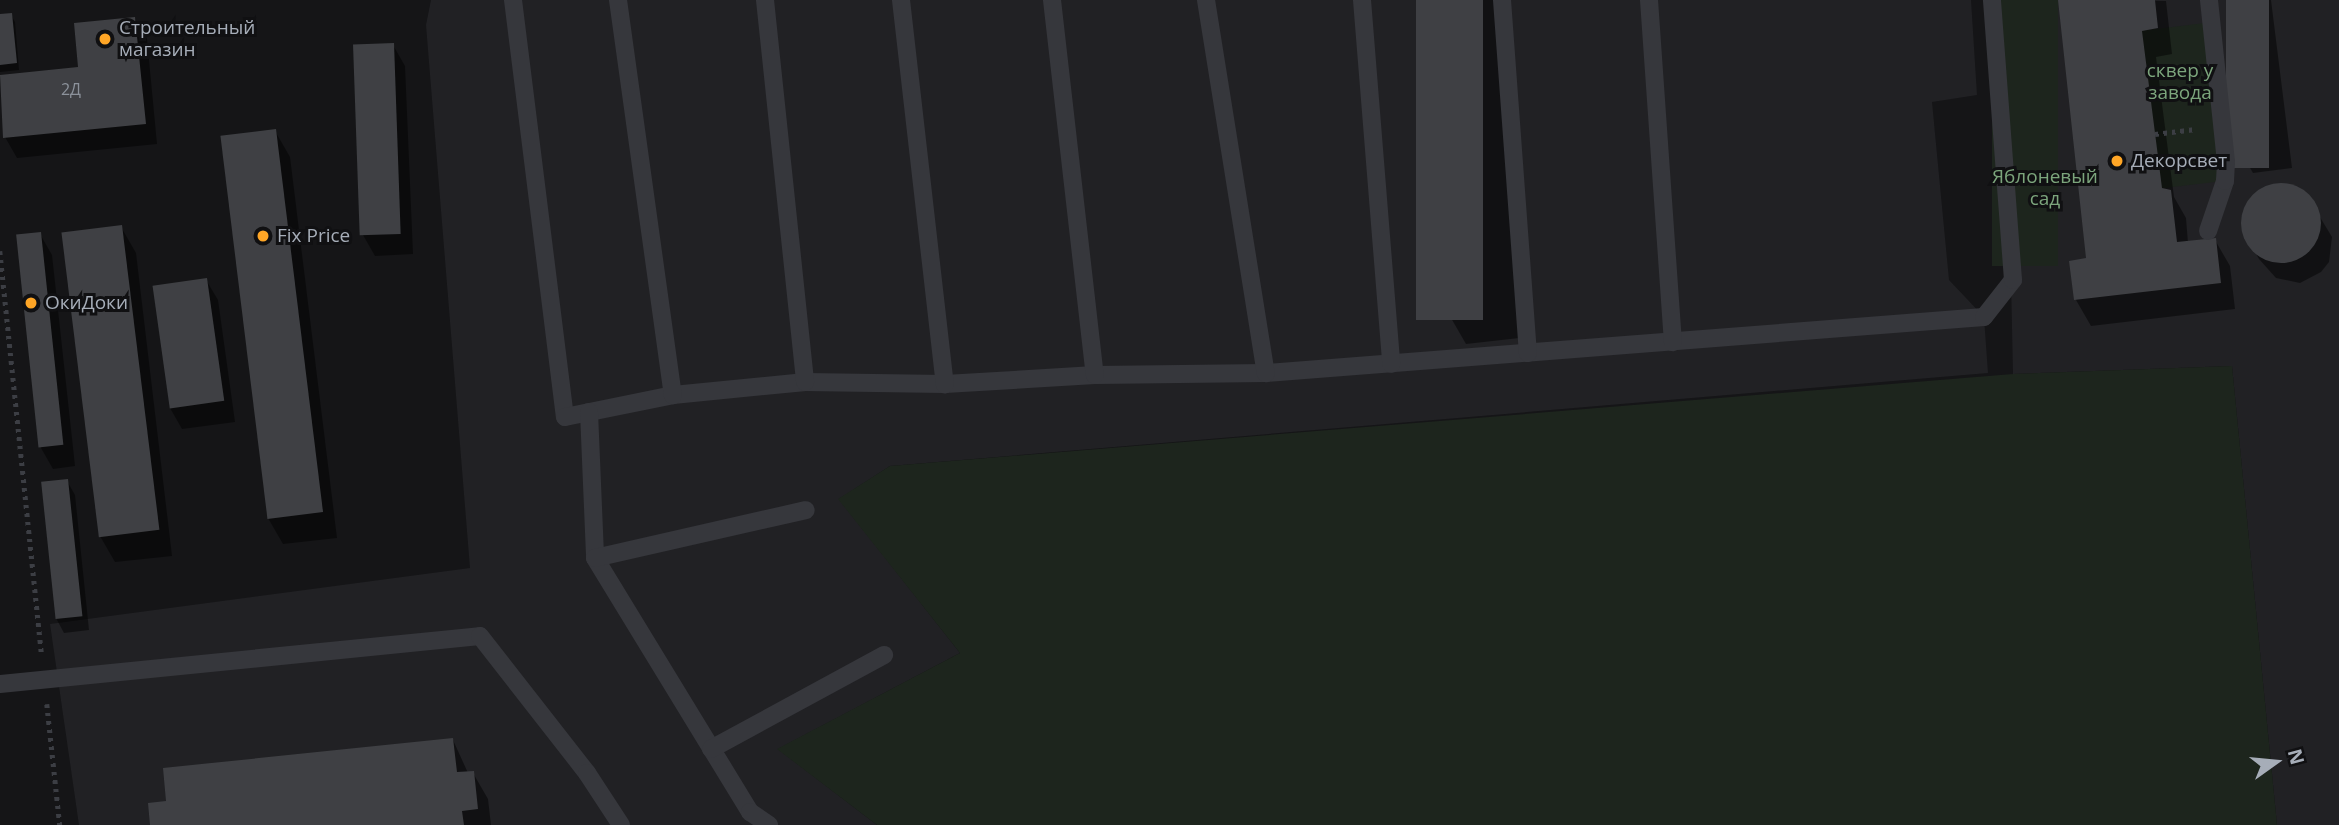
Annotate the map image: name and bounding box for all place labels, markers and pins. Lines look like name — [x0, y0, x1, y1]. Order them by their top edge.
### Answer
place label: Строительный магазин — [119, 17, 255, 61]
marker: Строительный магазин — [97, 31, 113, 47]
place label: Декорсвет — [2131, 150, 2227, 172]
marker: Декорсвет — [2109, 153, 2125, 169]
place label: Fix Price — [277, 225, 350, 247]
marker: Fix Price — [255, 228, 271, 244]
place label: ОкиДоки — [45, 292, 128, 314]
marker: ОкиДоки — [23, 295, 39, 311]

